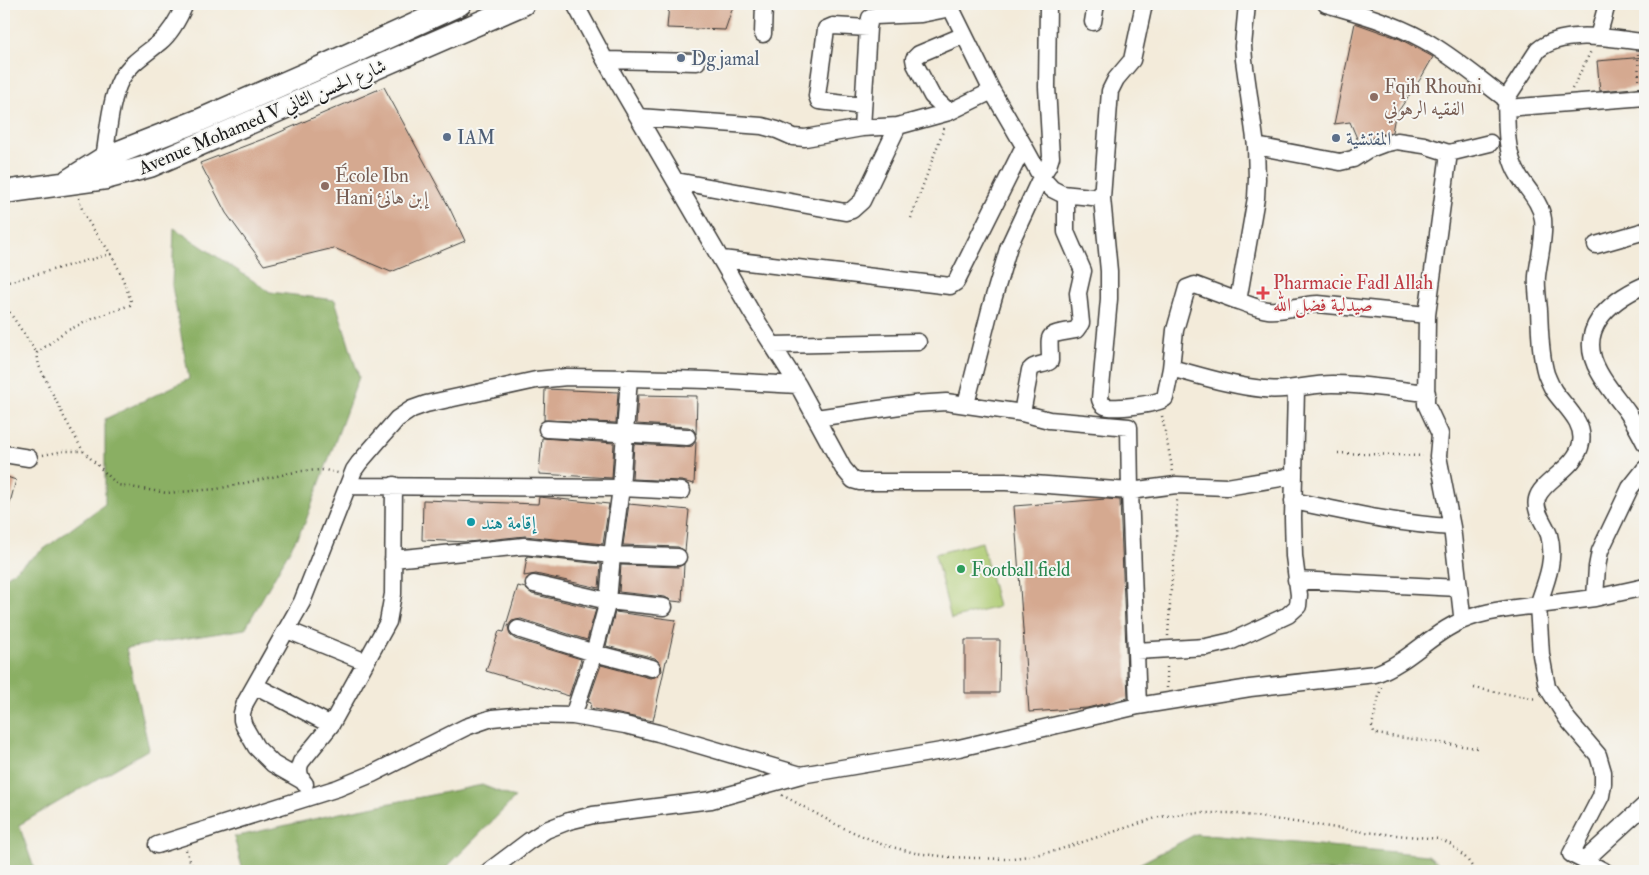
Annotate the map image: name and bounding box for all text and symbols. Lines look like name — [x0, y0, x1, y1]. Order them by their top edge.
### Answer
place label: Dg jamal — [691, 47, 760, 71]
marker: Dg jamal — [675, 52, 687, 64]
street label: Avenue Mohamed V شارع الحسن الثاني — [134, 54, 391, 183]
place label: Fqih Rhouni الفقيه الرهوني — [1384, 75, 1482, 124]
marker: Fqih Rhouni الفقيه الرهوني — [1368, 91, 1380, 103]
place label: IAM — [457, 126, 495, 150]
place label: المفتشية — [1346, 127, 1391, 151]
marker: IAM — [441, 131, 453, 143]
marker: المفتشية — [1330, 132, 1342, 144]
place label: École Ibn Hani إبن هانئ — [335, 162, 430, 210]
marker: École Ibn Hani إبن هانئ — [319, 180, 331, 192]
place label: Pharmacie Fadl Allah صيدلية فضل الله — [1273, 271, 1433, 318]
marker: Pharmacie Fadl Allah صيدلية فضل الله — [1257, 287, 1269, 299]
place label: إقامة هند — [481, 511, 538, 535]
marker: إقامة هند — [465, 516, 477, 528]
place label: Football field — [971, 558, 1071, 582]
marker: Football field — [955, 563, 967, 575]

